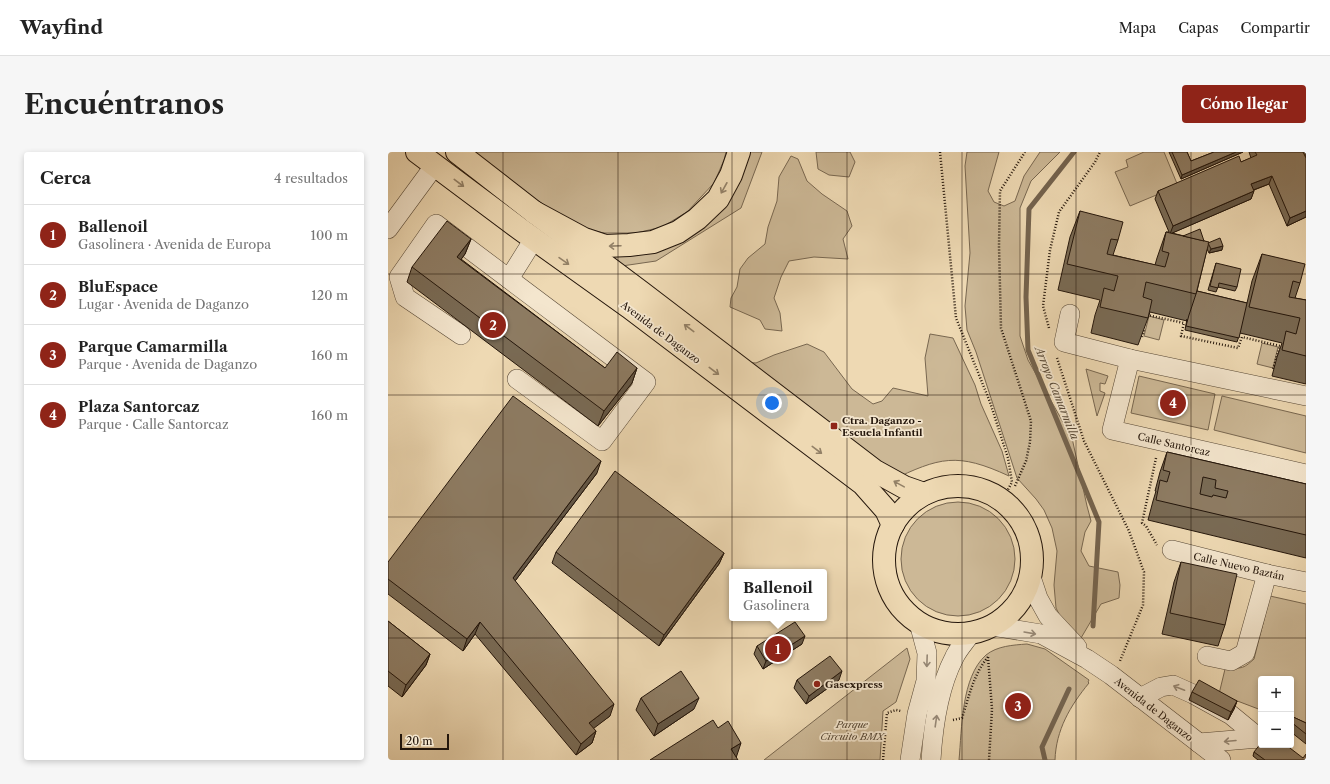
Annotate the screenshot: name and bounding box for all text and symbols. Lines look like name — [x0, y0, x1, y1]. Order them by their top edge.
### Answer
text: Wayfind — [20, 16, 103, 39]
text: Mapa — [1119, 19, 1156, 37]
text: Capas — [1178, 19, 1219, 37]
text: Compartir — [1241, 19, 1310, 37]
button: Cómo llegar — [1182, 85, 1306, 123]
text: Encuéntranos — [24, 87, 224, 121]
text: Cerca — [40, 168, 91, 188]
text: 4 resultados — [274, 170, 348, 186]
one-way arrow — [454, 179, 465, 188]
one-way arrow — [720, 182, 727, 194]
text: Ballenoil — [78, 217, 148, 236]
text: 1 — [50, 227, 56, 243]
text: 100 m — [310, 227, 348, 243]
text: Gasolinera · Avenida de Europa — [78, 236, 271, 252]
one-way arrow — [609, 242, 622, 249]
one-way arrow — [558, 257, 569, 265]
text: BluEspace — [78, 277, 158, 296]
text: 2 — [49, 287, 57, 303]
text: 120 m — [311, 287, 348, 303]
text: Lugar · Avenida de Daganzo — [78, 296, 249, 312]
street label: Avenida de Daganzo — [617, 298, 703, 367]
pin: 2 — [480, 310, 506, 340]
one-way arrow — [683, 323, 694, 332]
text: Parque Camarmilla — [78, 337, 228, 356]
water label: Arroyo Camarmilla — [1031, 342, 1082, 442]
text: 3 — [49, 347, 57, 363]
text: 160 m — [311, 347, 348, 363]
text: Parque · Avenida de Daganzo — [78, 356, 257, 372]
one-way arrow — [708, 367, 719, 375]
pin: 4 — [1160, 388, 1186, 418]
your location — [762, 393, 782, 413]
text: Plaza Santorcaz — [78, 397, 200, 416]
text: 4 — [49, 407, 57, 423]
text: 160 m — [311, 407, 348, 423]
place label: Ctra. Daganzo - Escuela Infantil — [842, 414, 923, 439]
text: Parque · Calle Santorcaz — [78, 416, 229, 432]
marker: Ctra. Daganzo - Escuela Infantil — [829, 421, 839, 431]
street label: Calle Santorcaz — [1136, 430, 1211, 459]
one-way arrow — [812, 446, 823, 454]
one-way arrow — [893, 480, 905, 487]
street label: Calle Nuevo Baztán — [1192, 550, 1286, 583]
popup — [729, 569, 827, 621]
text: Ballenoil — [743, 578, 813, 597]
text: Gasolinera — [743, 597, 810, 613]
one-way arrow — [1023, 629, 1036, 637]
pin: 1 — [765, 634, 791, 664]
one-way arrow — [923, 654, 930, 667]
street label: Avenida de Daganzo — [1111, 674, 1196, 744]
map controls — [1258, 676, 1294, 748]
button: + — [1258, 676, 1294, 712]
place label: Gasexpress — [825, 678, 883, 691]
marker: Gasexpress — [812, 679, 822, 689]
one-way arrow — [1173, 684, 1185, 692]
pin: 3 — [1005, 691, 1031, 721]
button: − — [1258, 712, 1294, 748]
one-way arrow — [932, 715, 940, 728]
park label: Parque Circuito BMX — [820, 718, 887, 743]
scale bar — [400, 732, 449, 751]
text: 20 m — [406, 734, 432, 748]
one-way arrow — [1224, 737, 1237, 744]

